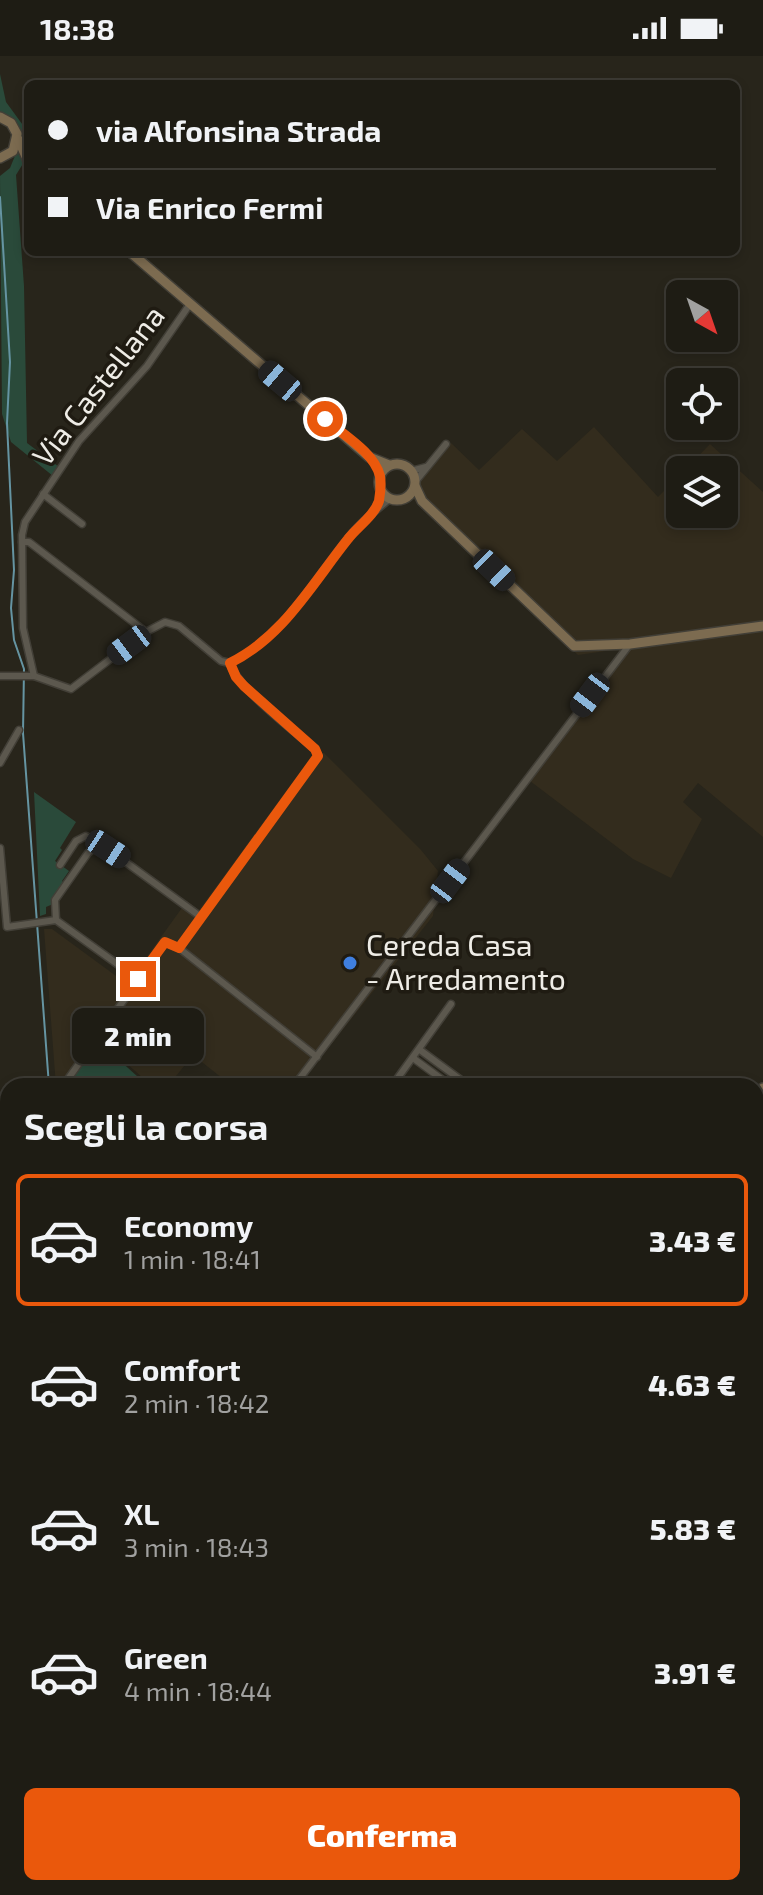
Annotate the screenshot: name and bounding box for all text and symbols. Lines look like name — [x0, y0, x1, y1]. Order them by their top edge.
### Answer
text: 18:38 — [40, 10, 115, 46]
text: via Alfonsina Strada — [96, 112, 381, 148]
text: Via Enrico Fermi — [96, 189, 323, 225]
north arrow — [666, 280, 738, 352]
map controls — [666, 280, 738, 528]
street label: Via Castellana — [24, 297, 171, 472]
car — [254, 356, 306, 406]
button: locate — [666, 368, 738, 440]
route start — [307, 401, 343, 437]
button: layers — [666, 456, 738, 528]
car — [468, 545, 520, 595]
car — [103, 621, 155, 669]
car — [566, 669, 614, 721]
car — [81, 826, 135, 872]
car — [426, 855, 474, 907]
place label: Cereda Casa - Arredamento — [366, 926, 566, 996]
marker: Cereda Casa - Arredamento — [341, 954, 359, 972]
route end — [120, 961, 156, 997]
callout: 2 min — [72, 1007, 204, 1063]
text: 2 min — [104, 1020, 172, 1051]
text: Scegli la corsa — [24, 1104, 268, 1147]
icon: car — [28, 1204, 100, 1276]
text: Economy — [124, 1207, 253, 1243]
text: 3.43 € — [649, 1222, 736, 1258]
text: 1 min · 18:41 — [124, 1243, 261, 1274]
icon: car — [28, 1348, 100, 1420]
text: Comfort — [124, 1351, 241, 1387]
text: 4.63 € — [648, 1366, 736, 1402]
text: 2 min · 18:42 — [124, 1387, 269, 1418]
icon: car — [28, 1492, 100, 1564]
text: XL — [124, 1495, 159, 1531]
text: 5.83 € — [650, 1510, 736, 1546]
text: 3 min · 18:43 — [124, 1531, 269, 1562]
icon: car — [28, 1636, 100, 1708]
text: Green — [124, 1639, 208, 1675]
text: 3.91 € — [654, 1654, 736, 1690]
text: 4 min · 18:44 — [124, 1675, 272, 1706]
button: Conferma — [24, 1788, 740, 1880]

